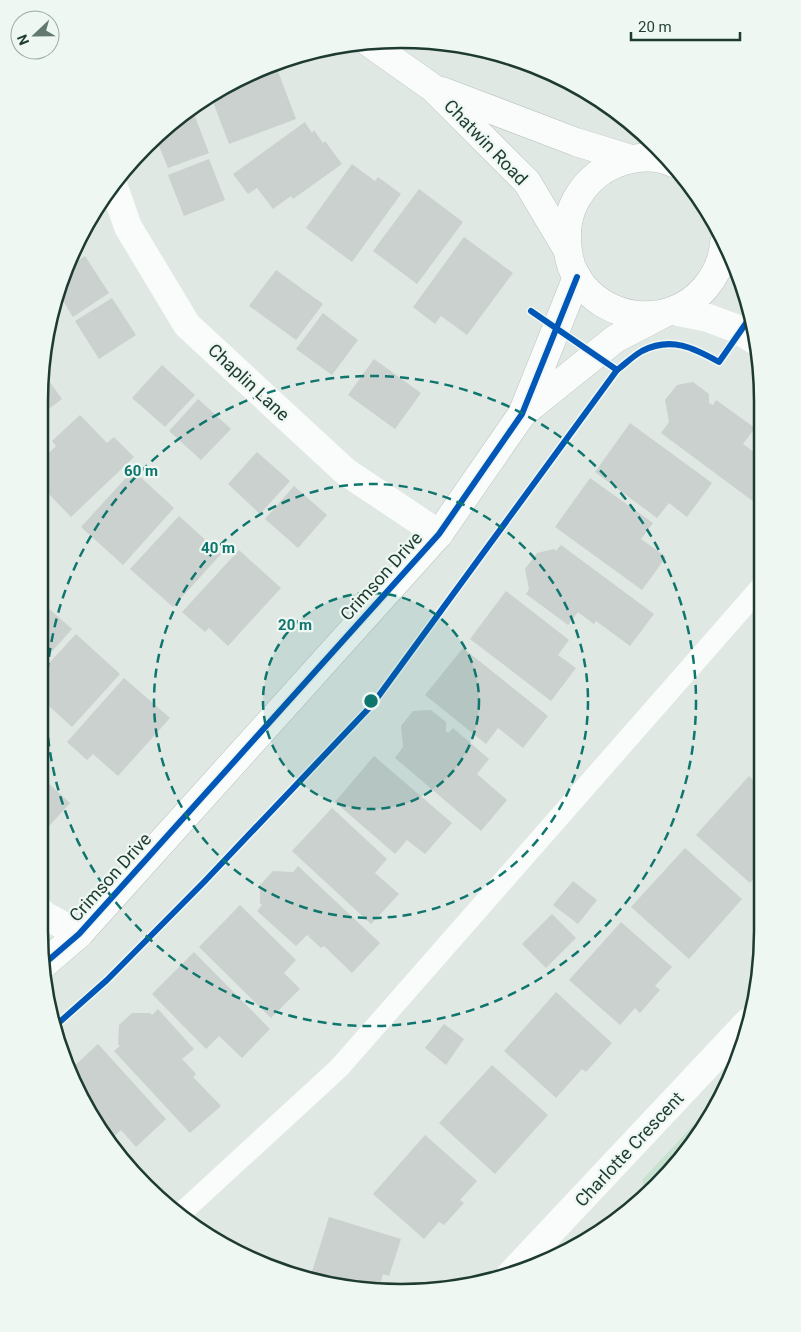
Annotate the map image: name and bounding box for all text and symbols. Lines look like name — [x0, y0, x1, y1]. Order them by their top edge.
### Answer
north arrow — [10, 10, 60, 60]
scale bar — [631, 10, 740, 42]
text: 20 m — [638, 18, 672, 36]
text: N — [14, 32, 32, 47]
street label: Chatwin Road — [440, 95, 532, 189]
street label: Chaplin Lane — [204, 339, 294, 425]
text: 60 m — [124, 462, 158, 480]
street label: Crimson Drive — [336, 527, 426, 625]
text: 40 m — [201, 539, 235, 557]
text: 20 m — [278, 616, 312, 634]
centre of rings — [362, 692, 380, 710]
street label: Crimson Drive — [65, 828, 155, 926]
street label: Charlotte Crescent — [570, 1087, 688, 1211]

